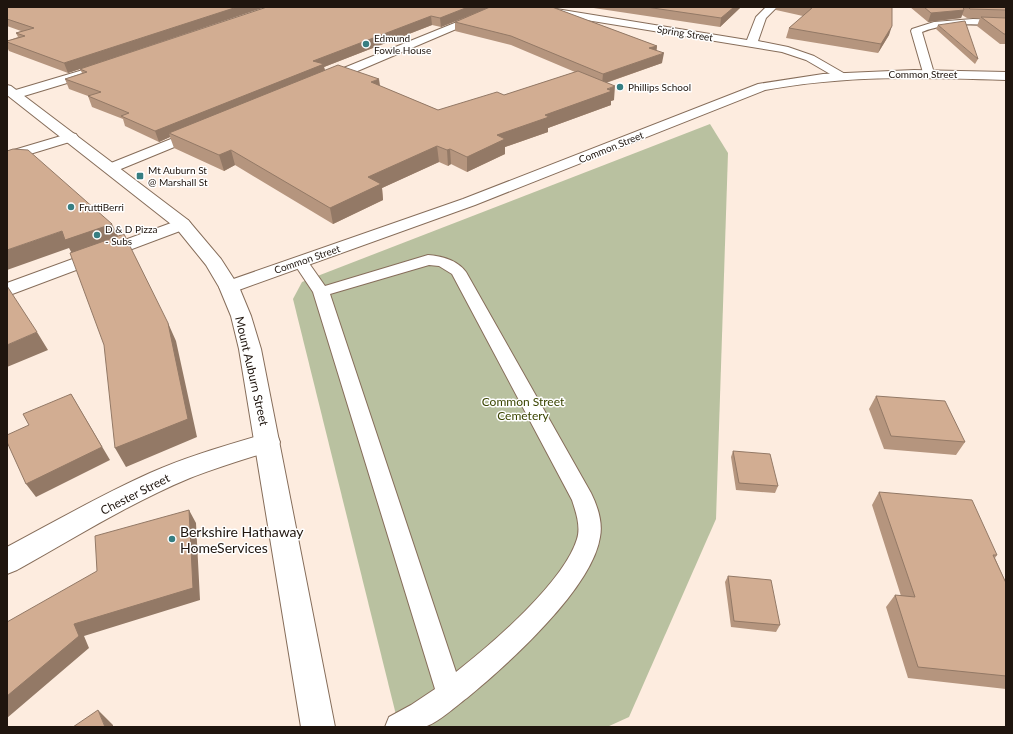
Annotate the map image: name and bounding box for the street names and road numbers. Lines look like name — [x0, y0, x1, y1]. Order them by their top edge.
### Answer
street label: Spring Street — [656, 23, 714, 43]
street label: Common Street — [889, 68, 958, 80]
street label: Common Street — [577, 128, 646, 165]
street label: Common Street — [273, 242, 342, 276]
street label: Mount Auburn Street — [232, 315, 272, 428]
street label: Chester Street — [98, 470, 173, 518]

